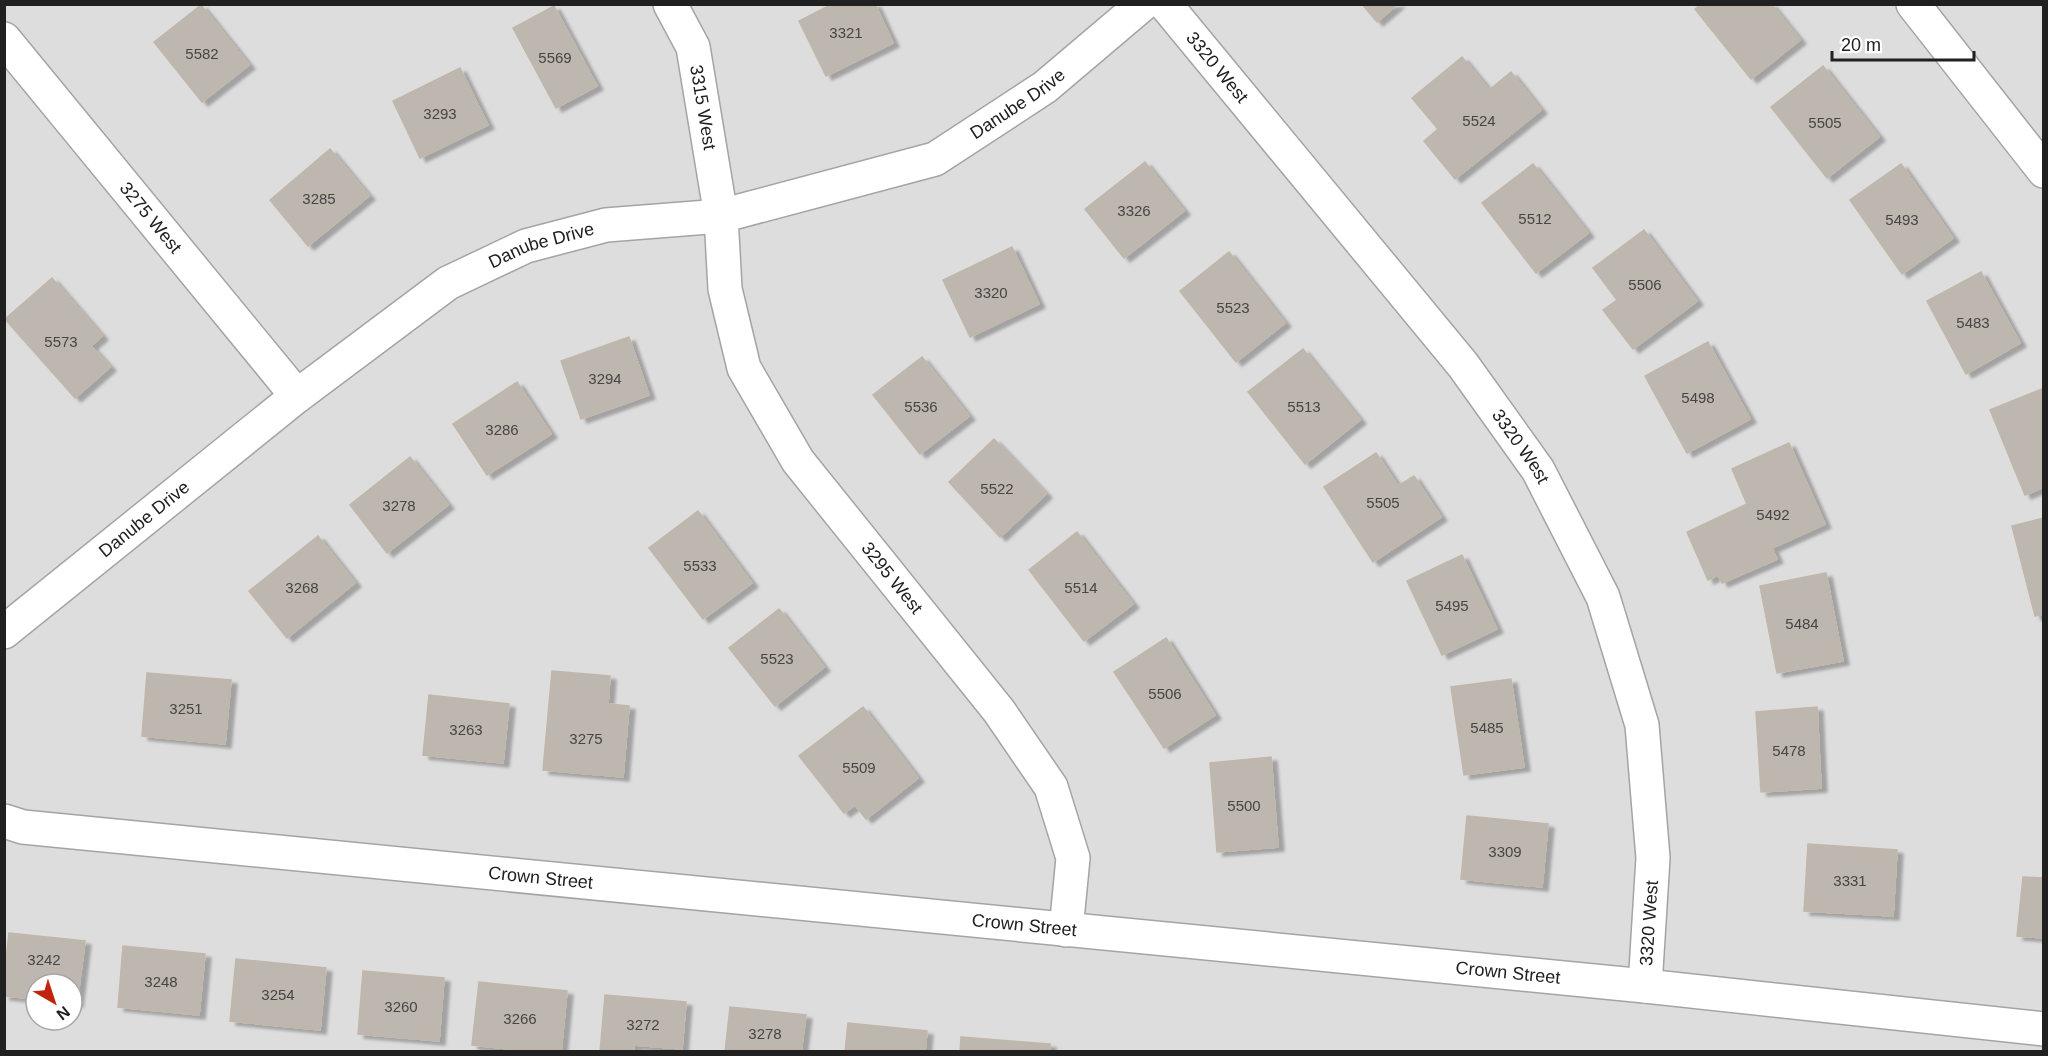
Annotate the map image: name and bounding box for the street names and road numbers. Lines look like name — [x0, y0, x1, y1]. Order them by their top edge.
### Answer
street label: 3320 West — [1182, 28, 1252, 107]
street label: 3315 West — [686, 63, 720, 151]
street label: Danube Drive — [967, 65, 1069, 143]
street label: 3275 West — [116, 178, 185, 257]
street label: Danube Drive — [485, 219, 596, 272]
street label: 3320 West — [1488, 406, 1553, 487]
street label: Danube Drive — [95, 477, 193, 561]
street label: 3295 West — [857, 538, 927, 618]
street label: Crown Street — [487, 863, 594, 893]
street label: 3320 West — [1636, 880, 1662, 966]
street label: Crown Street — [971, 910, 1078, 940]
street label: Crown Street — [1455, 957, 1561, 988]

